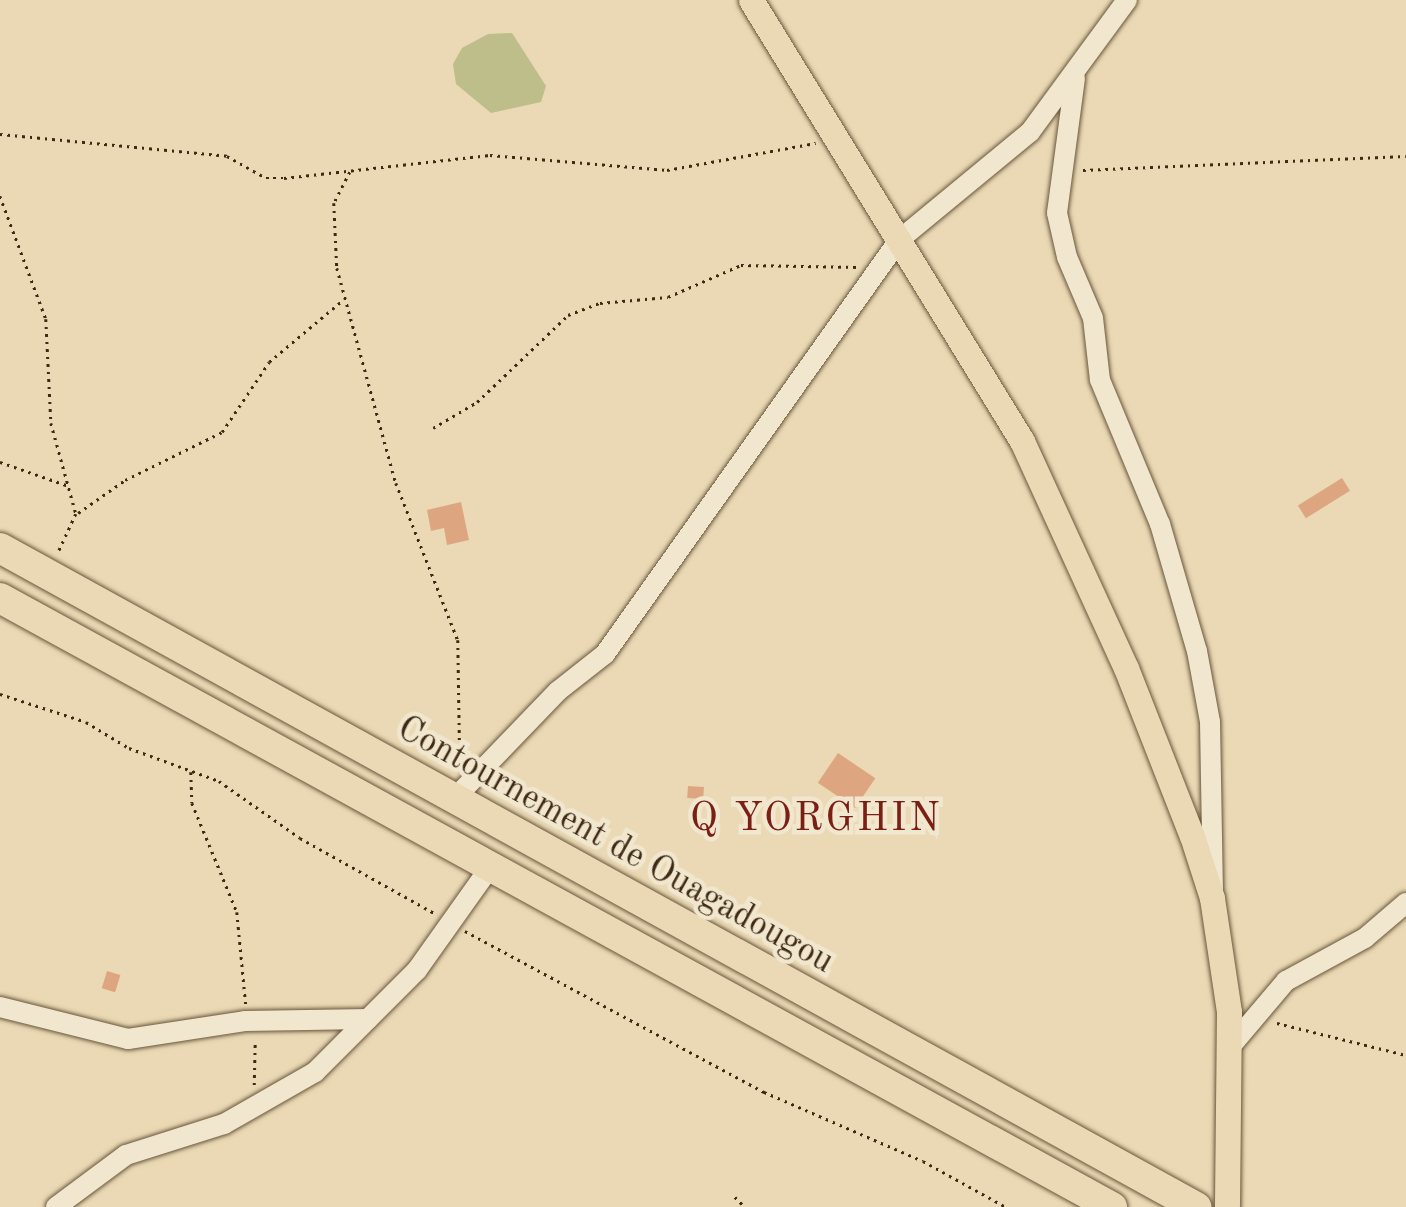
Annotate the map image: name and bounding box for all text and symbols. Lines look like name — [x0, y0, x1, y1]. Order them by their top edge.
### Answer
street label: Contournement de Ouagadougou — [390, 708, 840, 984]
district label: Q YORGHIN — [690, 796, 942, 844]

